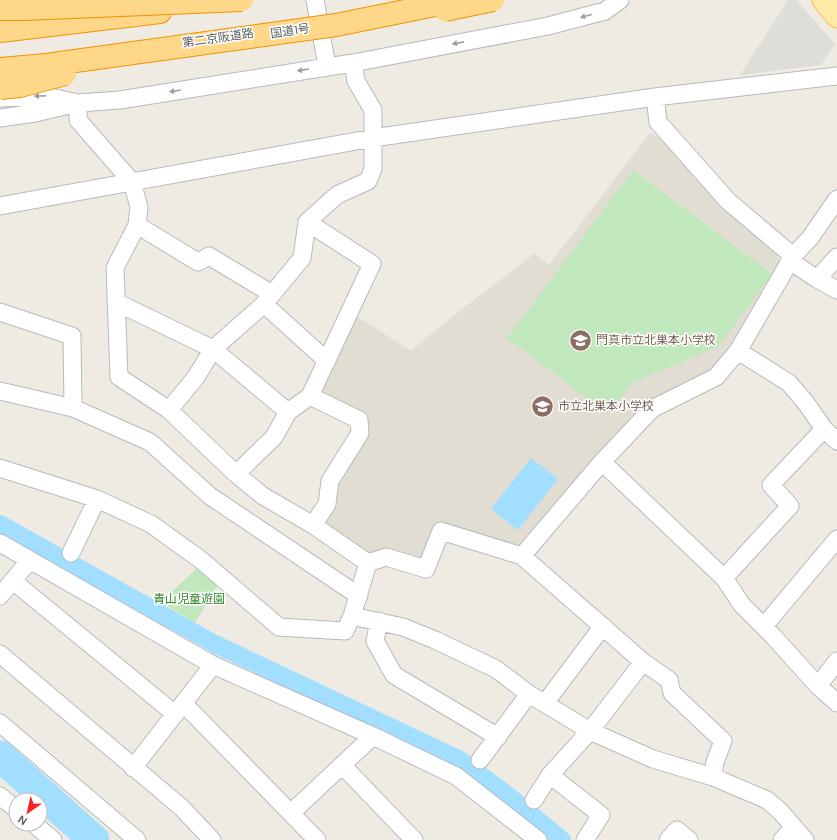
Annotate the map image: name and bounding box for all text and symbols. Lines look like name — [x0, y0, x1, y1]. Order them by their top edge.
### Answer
one-way arrow — [579, 13, 591, 19]
street label: 国道1号 — [269, 20, 311, 42]
street label: 第二京阪道路 — [181, 25, 255, 51]
one-way arrow — [452, 40, 465, 46]
one-way arrow — [297, 67, 309, 73]
one-way arrow — [168, 88, 181, 94]
one-way arrow — [33, 93, 46, 99]
school or university icon: 門真市立北巣本小学校 — [567, 327, 593, 353]
place label: 門真市立北巣本小学校 — [596, 332, 716, 348]
school or university icon: 市立北巣本小学校 — [530, 393, 556, 419]
place label: 市立北巣本小学校 — [558, 398, 654, 414]
park label: 青山児童遊園 — [153, 591, 225, 607]
north arrow — [8, 792, 48, 832]
text: N — [15, 812, 30, 828]

